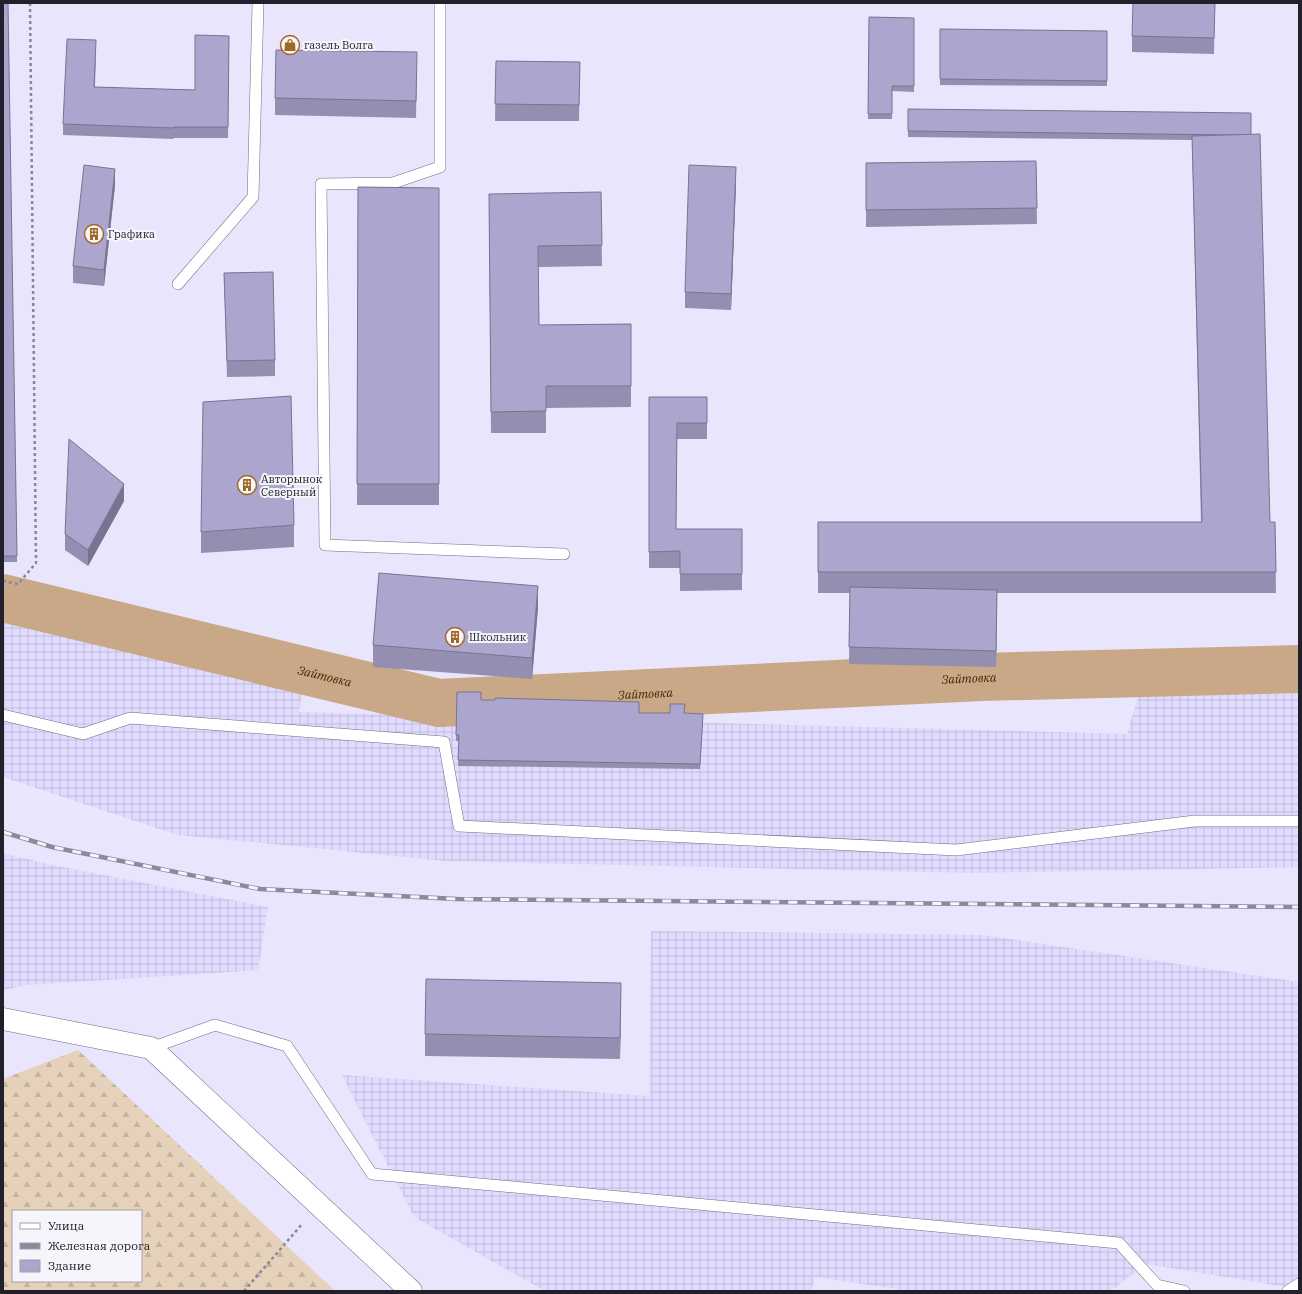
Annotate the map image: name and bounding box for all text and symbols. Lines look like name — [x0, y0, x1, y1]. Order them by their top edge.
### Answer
shop icon: газель Волга — [279, 34, 301, 56]
place label: газель Волга — [304, 38, 374, 52]
building icon: Графика — [83, 223, 105, 245]
place label: Графика — [108, 227, 155, 241]
place label: Авторынок Северный — [261, 472, 323, 499]
building icon: Авторынок Северный — [236, 474, 258, 496]
building icon: Школьник — [444, 626, 466, 648]
place label: Школьник — [469, 630, 527, 644]
water label: Зайтовка — [296, 662, 354, 689]
water label: Зайтовка — [941, 669, 997, 686]
water label: Зайтовка — [617, 684, 674, 702]
legend — [12, 1210, 142, 1282]
text: Улица — [48, 1218, 85, 1233]
text: Железная дорога — [48, 1238, 151, 1253]
text: Здание — [48, 1258, 91, 1273]

